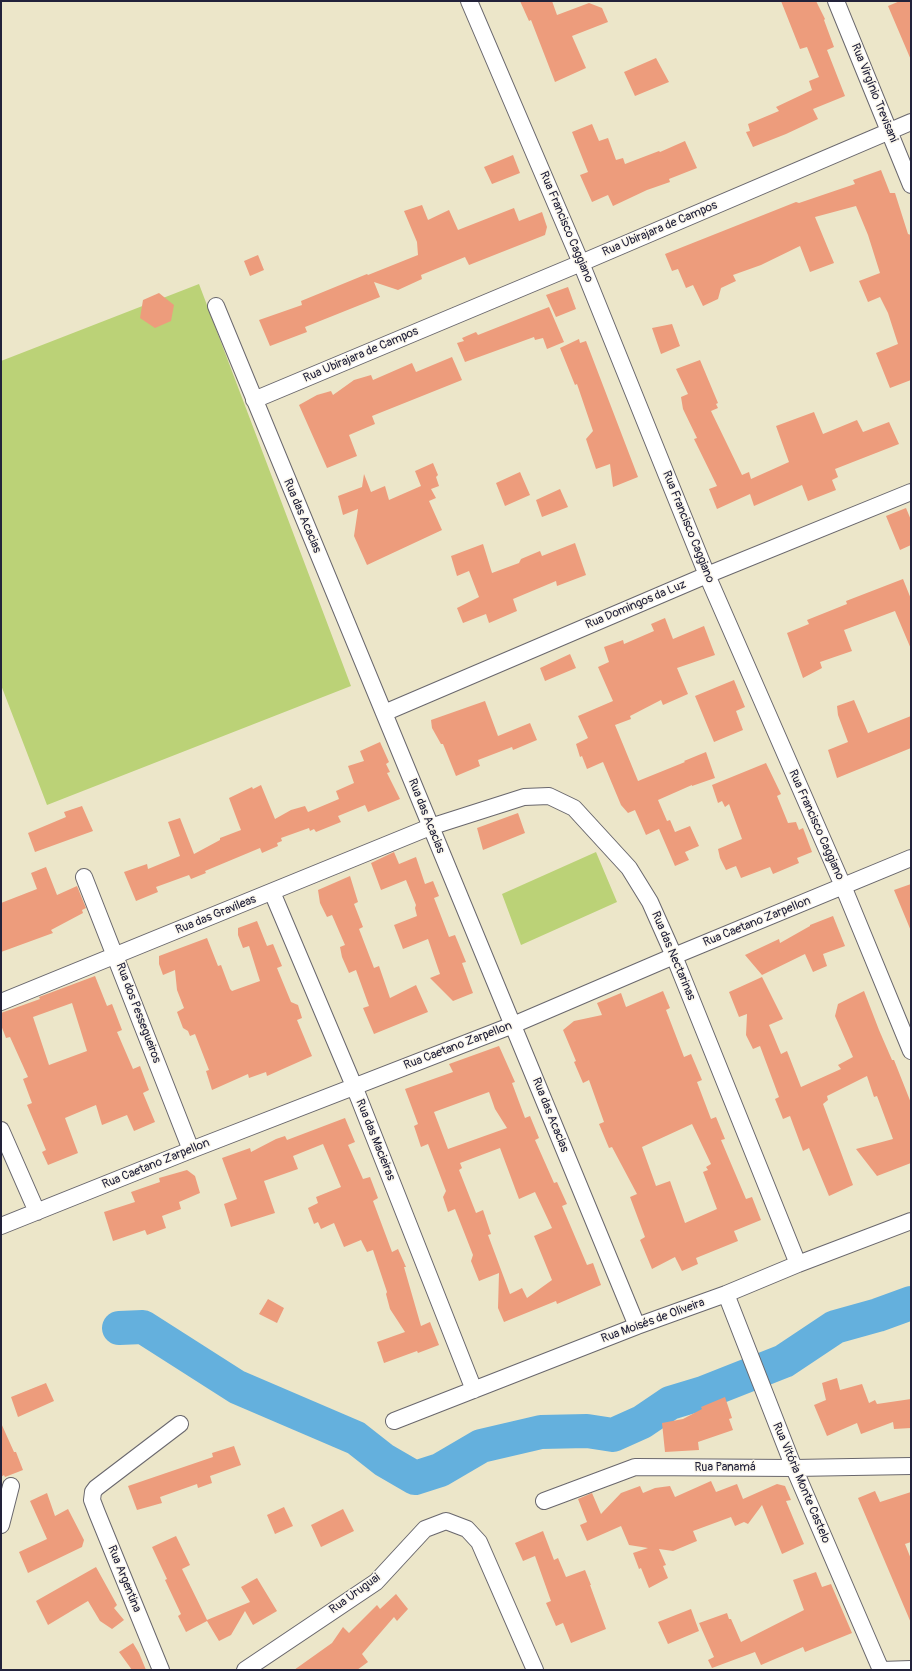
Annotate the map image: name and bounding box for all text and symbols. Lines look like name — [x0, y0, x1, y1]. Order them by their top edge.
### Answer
street label: Rua Virgínio Trevisani — [848, 41, 900, 145]
street label: Rua Francisco Caggiano — [536, 169, 596, 285]
street label: Rua Ubirajara de Campos — [600, 198, 720, 260]
street label: Rua Ubirajara de Campos — [301, 324, 421, 386]
street label: Rua Francisco Caggiano — [659, 469, 717, 585]
street label: Rua das Acacias — [280, 477, 324, 555]
street label: Rua Domingos da Luz — [584, 577, 688, 633]
street label: Rua Francisco Caggiano — [785, 768, 847, 882]
street label: Rua das Acacias — [404, 777, 448, 855]
street label: Rua das Gravileas — [174, 892, 258, 938]
street label: Rua Caetano Zarpellon — [701, 894, 813, 950]
street label: Rua das Nectarinas — [648, 909, 698, 1003]
street label: Rua dos Pessegueiros — [112, 961, 164, 1065]
street label: Rua Caetano Zarpellon — [402, 1019, 514, 1073]
street label: Rua das Acacias — [528, 1076, 572, 1154]
street label: Rua das Macieiras — [352, 1097, 398, 1183]
street label: Rua Caetano Zarpellon — [100, 1136, 212, 1192]
street label: Rua Moisés de Oliveira — [599, 1296, 707, 1346]
street label: Rua Vitória Monte Castelo — [769, 1420, 833, 1546]
street label: Rua Panamá — [694, 1461, 756, 1475]
street label: Rua Argentina — [104, 1543, 144, 1615]
street label: Rua Uruguai — [327, 1571, 383, 1617]

